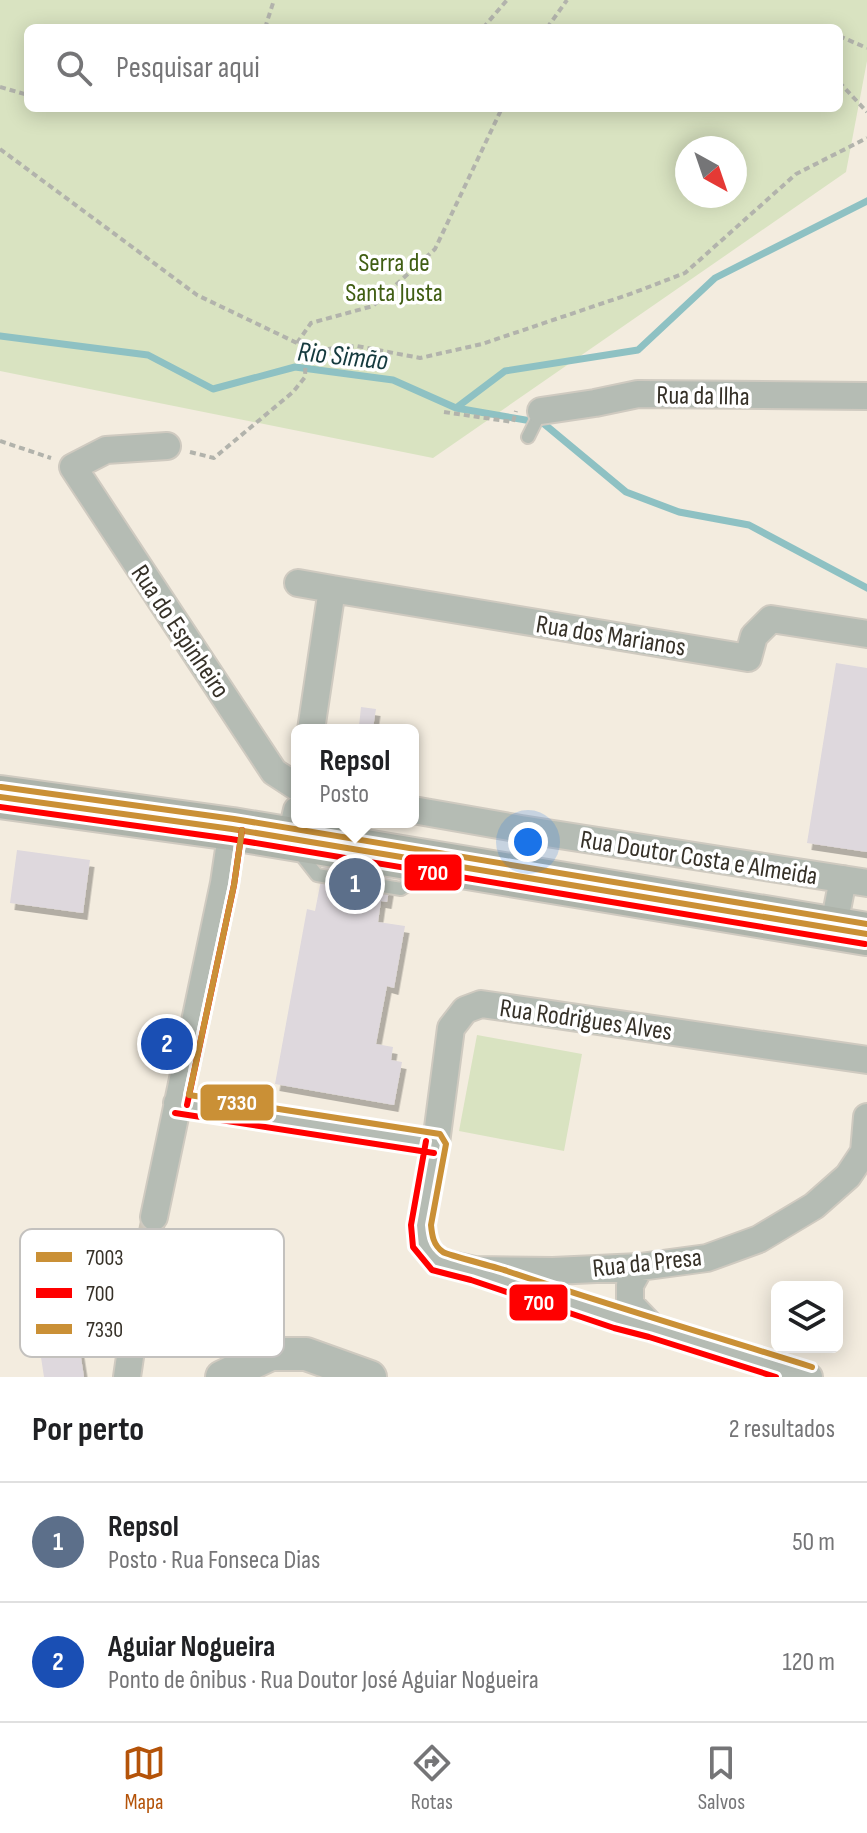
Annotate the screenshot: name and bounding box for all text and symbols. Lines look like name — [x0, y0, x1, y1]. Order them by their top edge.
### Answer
search box — [24, 24, 843, 112]
icon: search — [52, 46, 96, 90]
text: Pesquisar aqui — [116, 50, 260, 86]
north arrow — [675, 136, 747, 208]
park label: Serra de Santa Justa — [345, 248, 443, 309]
water label: Rio Simão — [296, 335, 390, 378]
street label: Rua da Ilha — [656, 380, 750, 413]
street label: Rua do Espinheiro — [124, 559, 236, 704]
street label: Rua dos Marianos — [534, 609, 688, 664]
popup — [291, 724, 419, 828]
text: Repsol — [320, 743, 390, 779]
text: Posto — [320, 779, 369, 810]
your location — [508, 822, 548, 862]
street label: Rua Doutor Costa e Almeida — [578, 824, 820, 893]
line badge: 700 — [403, 853, 463, 892]
pin: 1 — [329, 854, 381, 914]
text: 700 — [418, 860, 448, 887]
street label: Rua Rodrigues Alves — [498, 993, 674, 1048]
pin: 2 — [141, 1014, 193, 1074]
line badge: 7330 — [199, 1083, 275, 1122]
text: 7330 — [217, 1090, 257, 1117]
legend — [20, 1229, 284, 1357]
street label: Rua da Presa — [591, 1242, 703, 1285]
text: 7003 — [86, 1245, 124, 1272]
text: 700 — [86, 1281, 114, 1308]
map controls — [771, 1281, 843, 1353]
button: layers — [771, 1281, 843, 1353]
line badge: 700 — [508, 1283, 569, 1322]
text: 700 — [524, 1290, 554, 1317]
text: 7330 — [86, 1317, 123, 1344]
text: Por perto — [32, 1409, 144, 1450]
text: 2 resultados — [729, 1414, 835, 1445]
text: Repsol — [108, 1509, 179, 1545]
text: 1 — [53, 1527, 63, 1558]
text: 50 m — [792, 1527, 835, 1558]
text: Posto · Rua Fonseca Dias — [108, 1545, 320, 1576]
text: Aguiar Nogueira — [108, 1629, 275, 1665]
text: 2 — [52, 1647, 64, 1678]
text: 120 m — [782, 1647, 835, 1678]
text: Ponto de ônibus · Rua Doutor José Aguiar Nogueira — [108, 1665, 539, 1696]
tab: Mapa — [122, 1741, 166, 1816]
tab: Rotas — [410, 1741, 454, 1816]
tab: Salvos — [698, 1741, 745, 1816]

